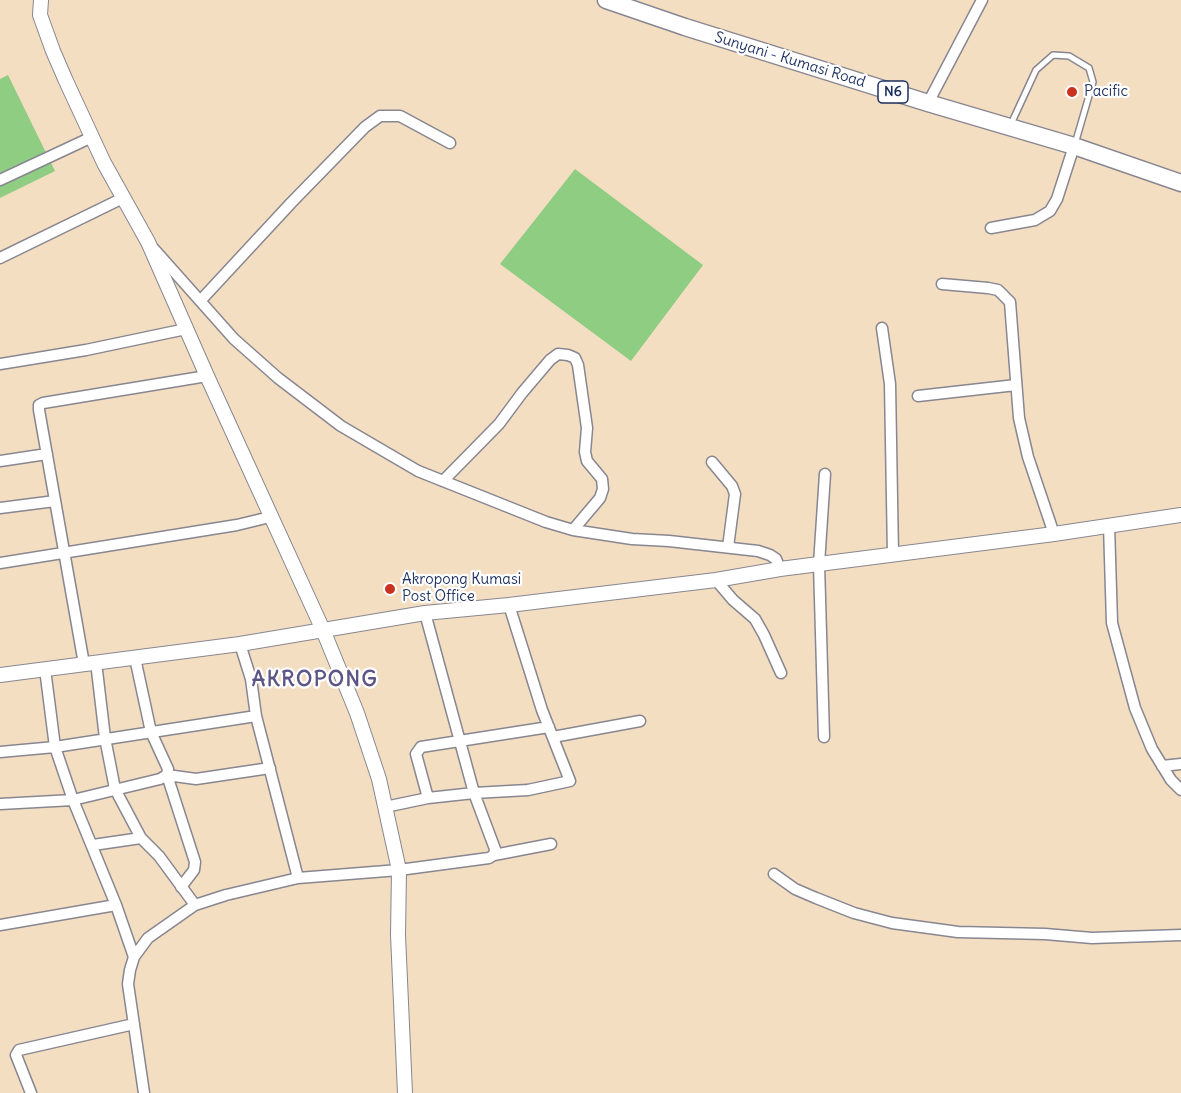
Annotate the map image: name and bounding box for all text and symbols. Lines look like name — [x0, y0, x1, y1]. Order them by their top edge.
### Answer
street label: Sunyani - Kumasi Road — [712, 28, 868, 92]
road number: N6 — [878, 81, 908, 103]
place label: Pacific — [1084, 83, 1128, 101]
marker: Pacific — [1065, 85, 1079, 99]
place label: Akropong Kumasi Post Office — [402, 571, 521, 606]
marker: Akropong Kumasi Post Office — [383, 582, 397, 596]
district label: AKROPONG — [252, 667, 378, 693]

